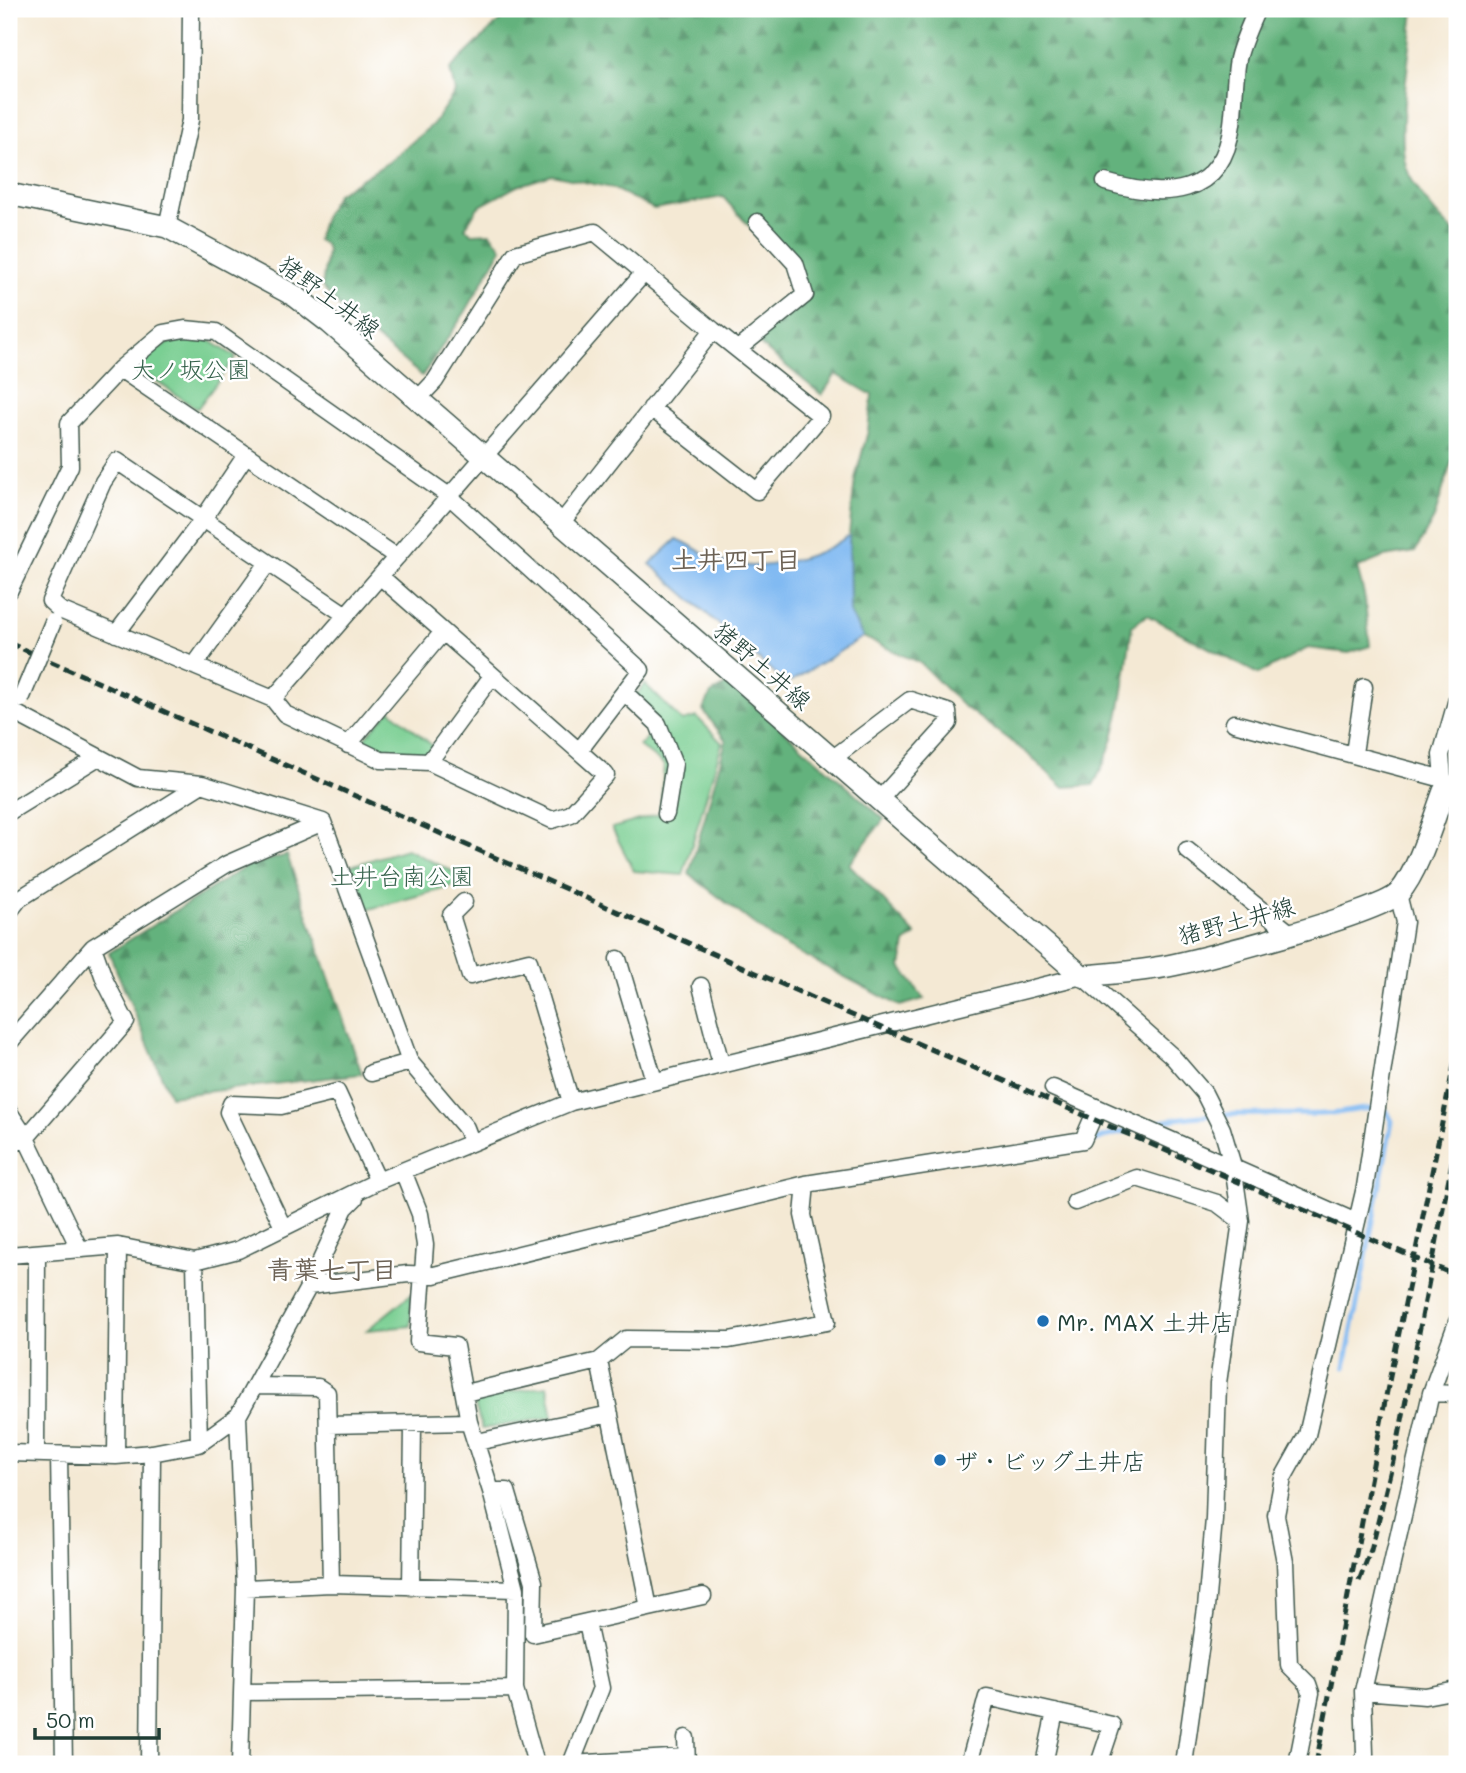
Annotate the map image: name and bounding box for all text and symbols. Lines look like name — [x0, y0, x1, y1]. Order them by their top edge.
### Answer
street label: 猪野土井線 — [273, 248, 387, 344]
park label: 大ノ坂公園 — [131, 353, 251, 384]
district label: 土井四丁目 — [671, 542, 801, 576]
street label: 猪野土井線 — [708, 614, 818, 716]
park label: 土井台南公園 — [330, 860, 474, 891]
street label: 猪野土井線 — [1174, 889, 1298, 951]
district label: 青葉七丁目 — [267, 1252, 397, 1286]
place label: Mr. MAX 土井店 — [1057, 1306, 1234, 1337]
marker: Mr. MAX 土井店 — [1035, 1313, 1051, 1329]
place label: ザ・ビッグ土井店 — [954, 1445, 1146, 1476]
marker: ザ・ビッグ土井店 — [932, 1452, 948, 1468]
scale bar — [35, 1696, 159, 1740]
text: 50 m — [46, 1706, 95, 1733]

